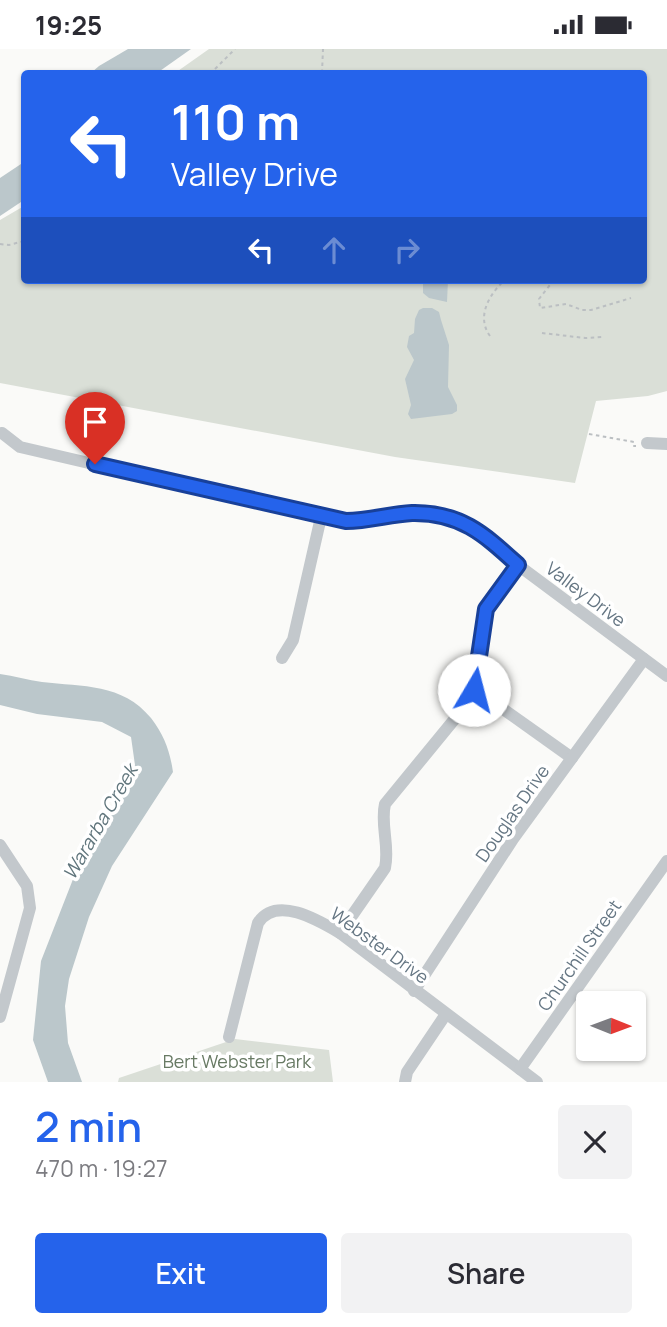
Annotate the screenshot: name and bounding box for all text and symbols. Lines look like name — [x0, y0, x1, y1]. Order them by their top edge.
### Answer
text: 19:25 — [35, 7, 102, 43]
text: 110 m — [171, 88, 300, 155]
icon: left — [56, 98, 147, 189]
text: Valley Drive — [171, 152, 338, 196]
icon: left — [242, 231, 280, 269]
icon: ahead — [315, 231, 353, 269]
icon: right — [388, 231, 426, 269]
pin — [65, 392, 125, 464]
icon: arrive — [76, 403, 114, 441]
street label: Valley Drive — [541, 556, 631, 632]
position arrow — [437, 653, 511, 727]
water label: Wararba Creek — [57, 757, 145, 884]
street label: Douglas Drive — [470, 760, 554, 866]
street label: Churchill Street — [532, 895, 626, 1015]
street label: Webster Drive — [326, 901, 434, 989]
north arrow — [576, 991, 646, 1061]
map controls — [576, 991, 646, 1061]
park label: Bert Webster Park — [163, 1049, 312, 1073]
text: 2 min — [35, 1097, 142, 1155]
button: close — [558, 1105, 632, 1179]
text: 470 m · 19:27 — [35, 1152, 167, 1184]
button: Exit — [35, 1233, 327, 1313]
button: Share — [341, 1233, 632, 1313]

